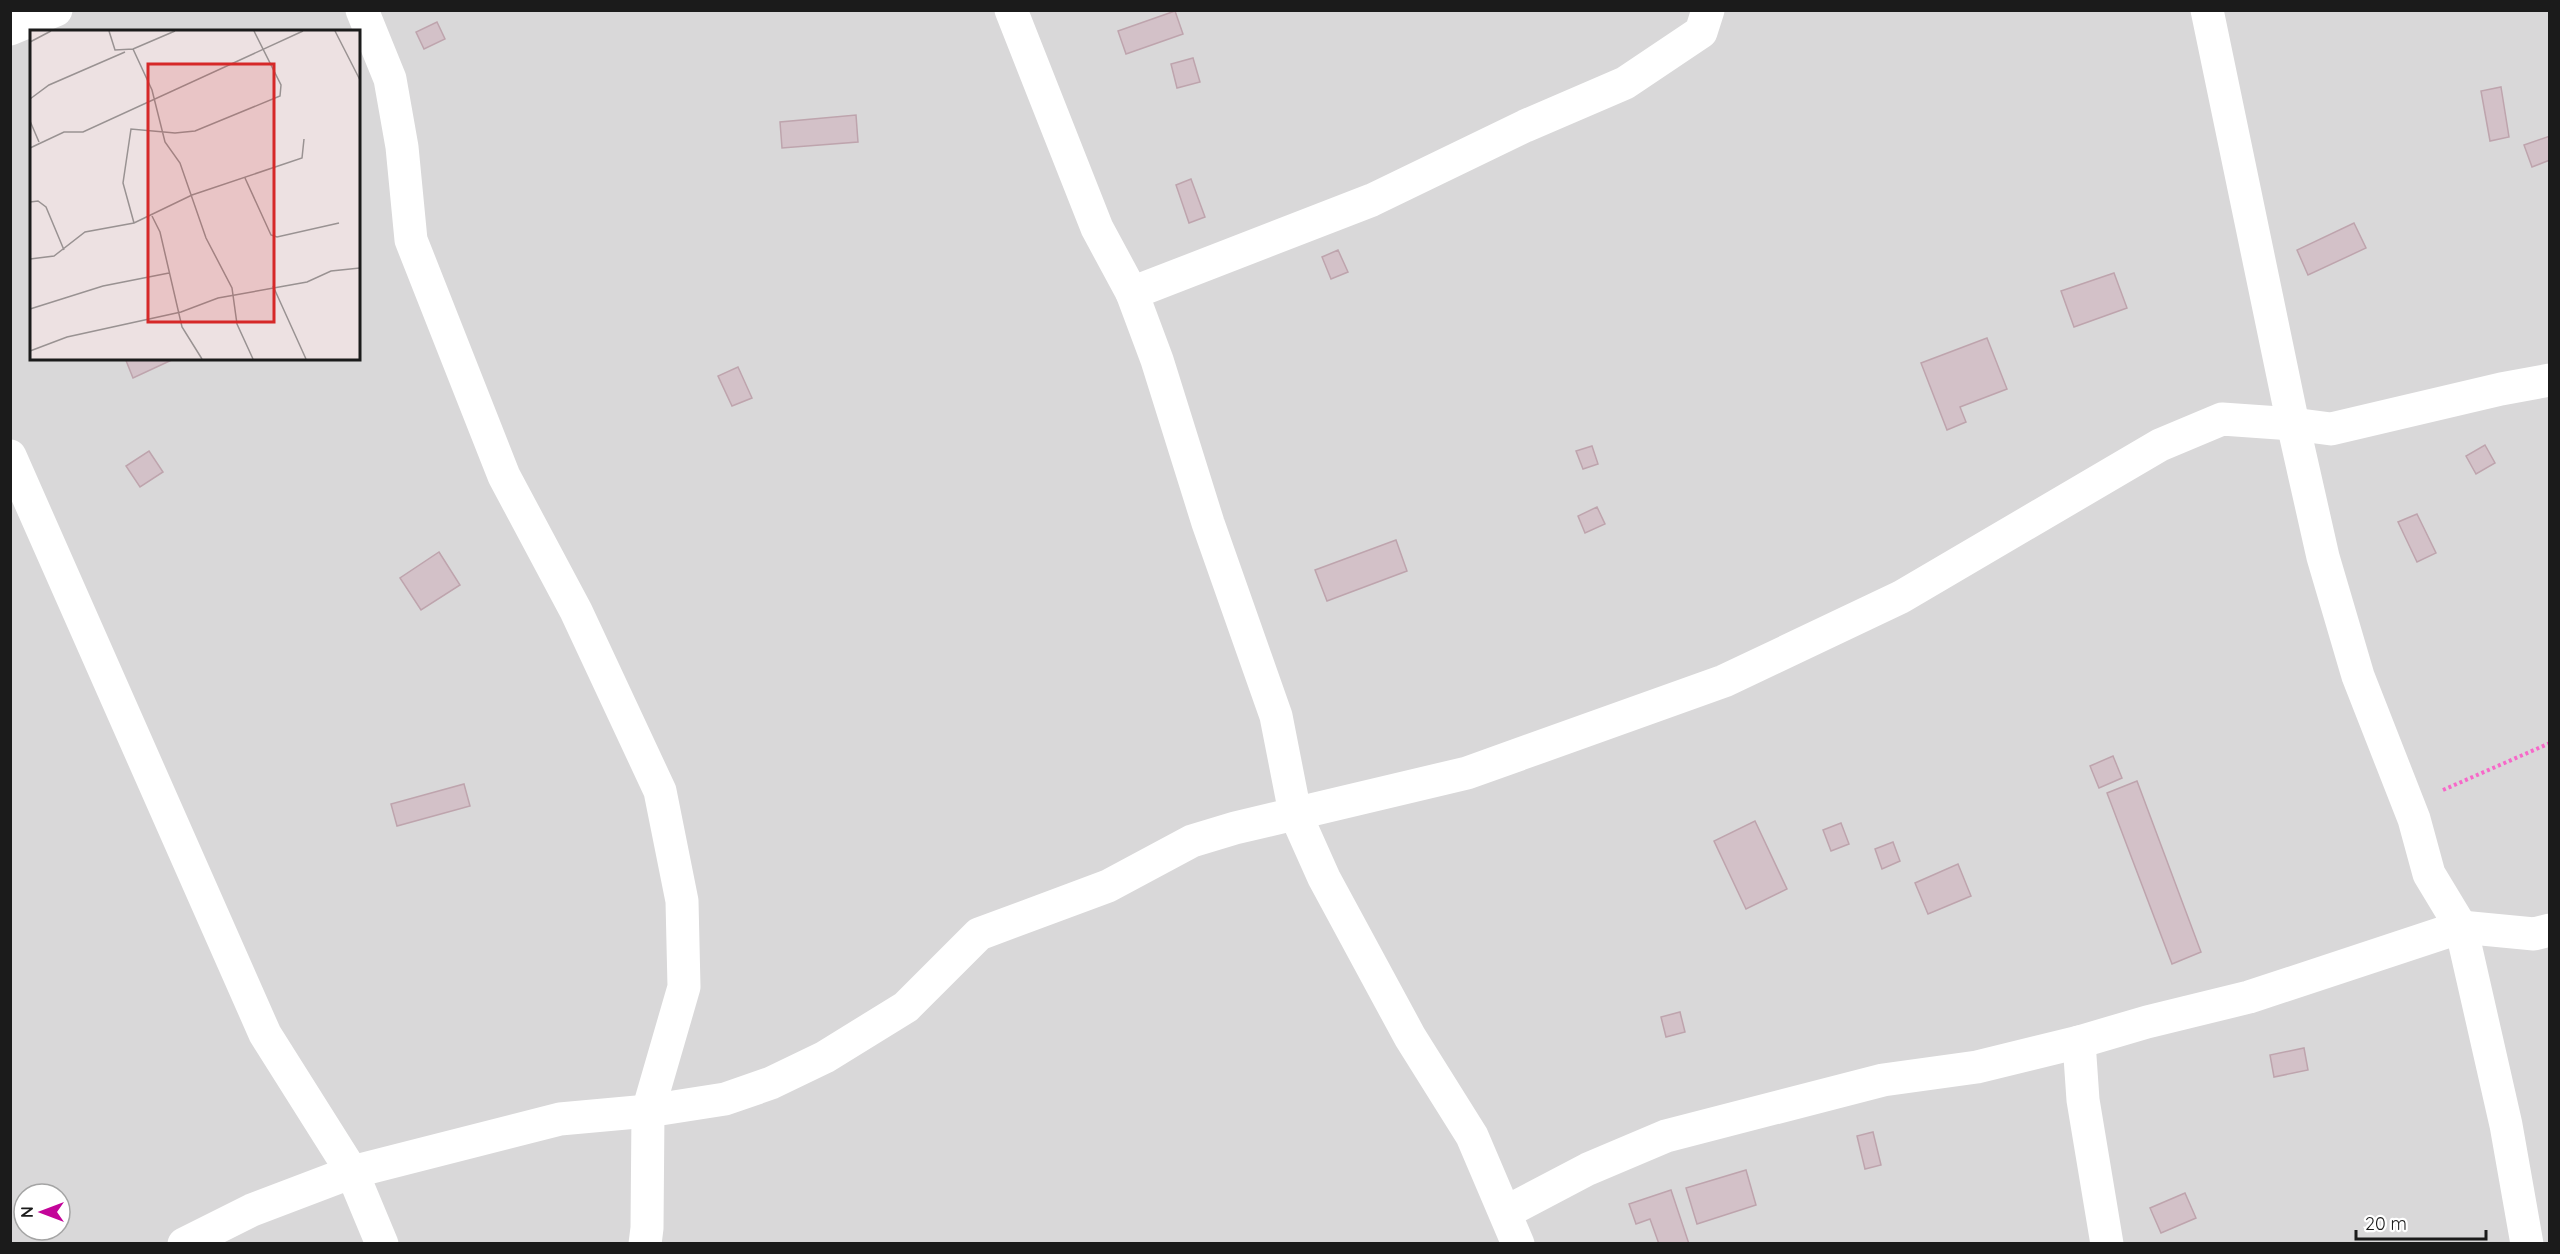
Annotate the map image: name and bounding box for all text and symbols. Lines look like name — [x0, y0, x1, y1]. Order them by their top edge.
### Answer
inset map — [30, 30, 360, 360]
north arrow — [12, 1182, 72, 1242]
scale bar — [2356, 1203, 2486, 1241]
text: N — [17, 1206, 37, 1218]
text: 20 m — [2365, 1212, 2407, 1235]

